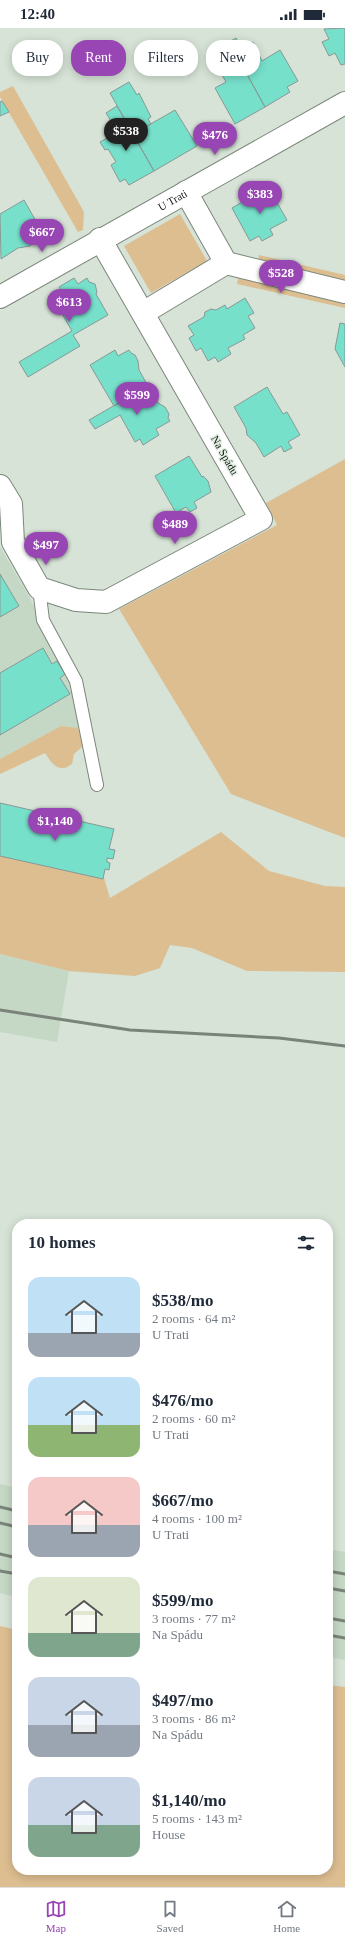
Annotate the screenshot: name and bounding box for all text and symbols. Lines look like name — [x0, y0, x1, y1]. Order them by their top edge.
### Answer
text: 12:40 — [20, 6, 55, 22]
chip: Buy — [12, 40, 63, 76]
chip: Rent — [71, 40, 126, 76]
chip: Filters — [134, 40, 198, 76]
chip: New — [206, 40, 260, 76]
pin: $538 — [102, 118, 150, 152]
pin: $476 — [191, 122, 239, 156]
text: $538 — [113, 123, 139, 138]
text: $476 — [202, 127, 228, 142]
pin: $383 — [236, 181, 284, 215]
text: $383 — [247, 186, 273, 201]
street label: U Trati — [156, 187, 189, 213]
pin: $667 — [18, 219, 66, 253]
text: $667 — [29, 224, 55, 239]
pin: $528 — [257, 260, 305, 294]
text: $528 — [268, 265, 294, 280]
pin: $613 — [45, 289, 93, 323]
text: $613 — [56, 294, 82, 309]
pin: $599 — [113, 382, 161, 416]
text: $599 — [124, 387, 150, 402]
street label: Na Spádu — [209, 433, 241, 477]
pin: $489 — [151, 511, 199, 545]
text: $489 — [162, 516, 188, 531]
pin: $497 — [22, 532, 70, 566]
text: $497 — [33, 537, 59, 552]
pin: $1,140 — [22, 808, 88, 842]
text: $1,140 — [37, 813, 73, 828]
icon: filters — [295, 1232, 317, 1254]
text: 10 homes — [28, 1233, 96, 1252]
text: $538/mo — [152, 1291, 213, 1310]
icon: home — [60, 1293, 108, 1341]
text: 2 rooms · 64 m² — [152, 1311, 235, 1326]
text: U Trati — [152, 1327, 189, 1342]
text: $476/mo — [152, 1391, 213, 1410]
icon: home — [60, 1393, 108, 1441]
text: 2 rooms · 60 m² — [152, 1411, 235, 1426]
text: U Trati — [152, 1427, 189, 1442]
text: $667/mo — [152, 1491, 213, 1510]
icon: home — [60, 1493, 108, 1541]
text: 4 rooms · 100 m² — [152, 1511, 242, 1526]
text: U Trati — [152, 1527, 189, 1542]
text: $599/mo — [152, 1591, 213, 1610]
icon: home — [60, 1593, 108, 1641]
text: 3 rooms · 77 m² — [152, 1611, 235, 1626]
text: Na Spádu — [152, 1627, 203, 1642]
text: $497/mo — [152, 1691, 213, 1710]
icon: home — [60, 1693, 108, 1741]
text: 3 rooms · 86 m² — [152, 1711, 235, 1726]
text: Na Spádu — [152, 1727, 203, 1742]
text: $1,140/mo — [152, 1791, 226, 1810]
icon: home — [60, 1793, 108, 1841]
text: 5 rooms · 143 m² — [152, 1811, 242, 1826]
text: House — [152, 1827, 185, 1842]
tab: Map — [45, 1898, 67, 1934]
tab: Saved — [157, 1898, 183, 1934]
tab: Home — [273, 1898, 300, 1934]

